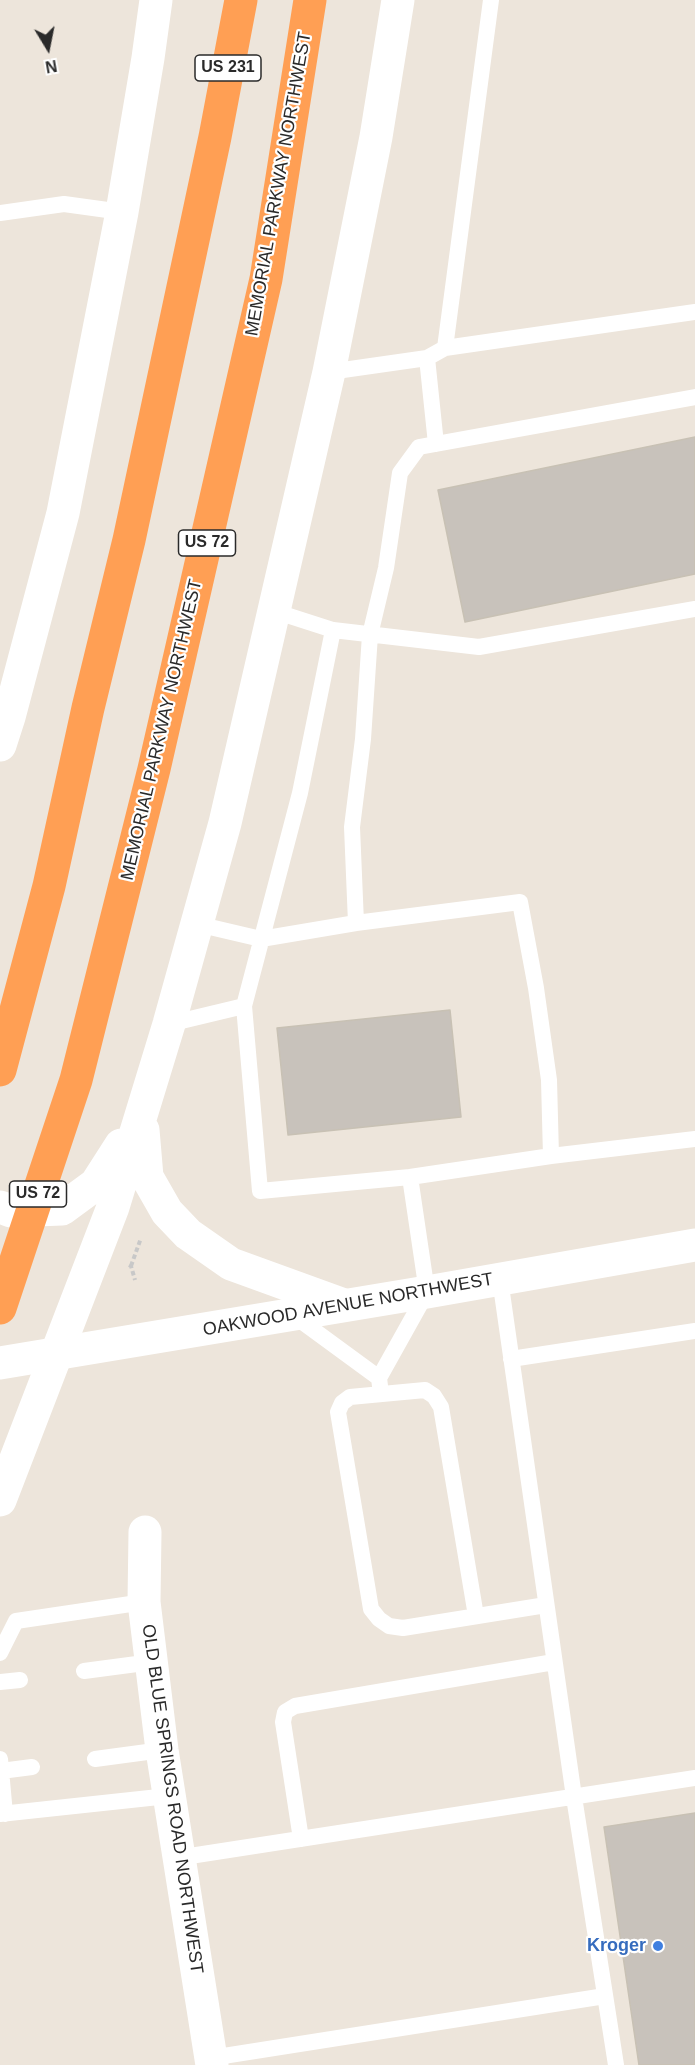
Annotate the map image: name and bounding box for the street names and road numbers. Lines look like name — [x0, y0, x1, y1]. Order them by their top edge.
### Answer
street label: MEMORIAL PARKWAY NORTHWEST — [242, 30, 316, 338]
road number: US 231 — [195, 55, 261, 81]
road number: US 72 — [178, 530, 236, 556]
street label: MEMORIAL PARKWAY NORTHWEST — [117, 577, 207, 883]
road number: US 72 — [9, 1181, 66, 1207]
street label: OAKWOOD AVENUE NORTHWEST — [201, 1269, 495, 1341]
street label: OLD BLUE SPRINGS ROAD NORTHWEST — [137, 1623, 207, 1975]

